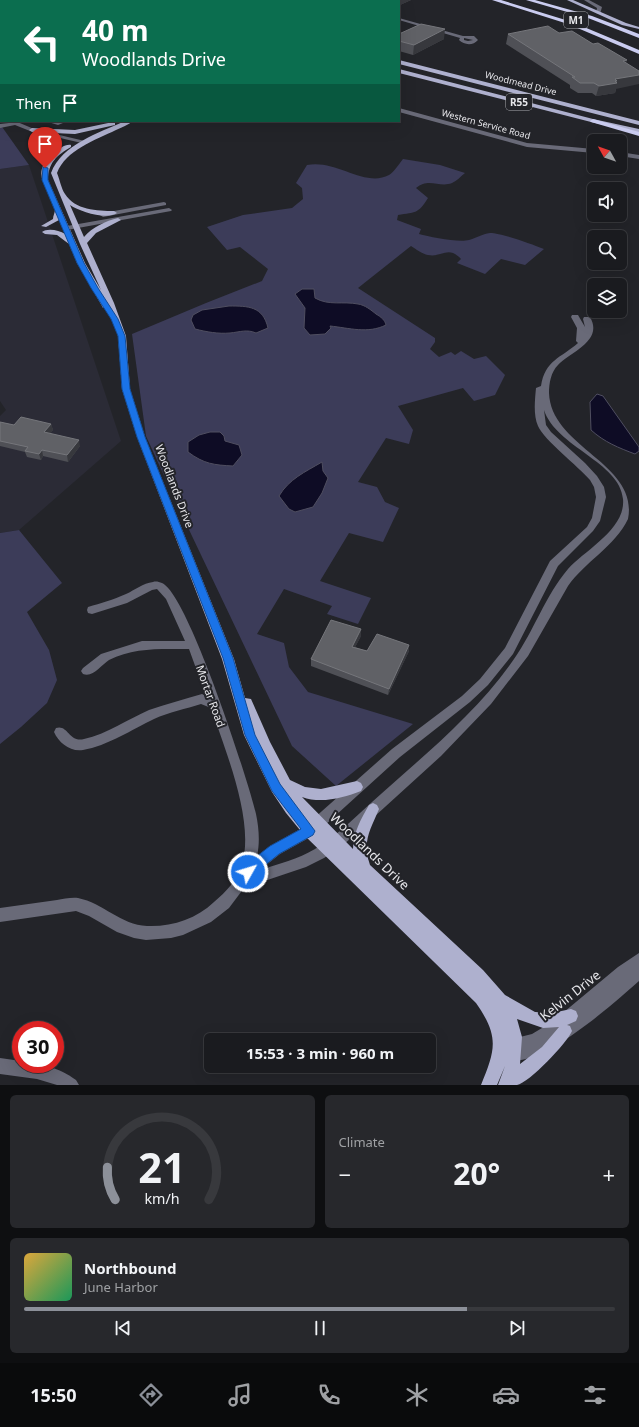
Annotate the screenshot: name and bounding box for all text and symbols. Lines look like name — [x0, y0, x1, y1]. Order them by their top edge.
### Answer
text: 40 m — [82, 11, 149, 49]
road number: M1 — [564, 12, 588, 28]
icon: left — [16, 16, 68, 68]
text: Woodlands Drive — [82, 47, 226, 71]
street label: Woodmead Drive — [484, 68, 558, 98]
icon: arrive — [59, 92, 81, 114]
text: Then — [16, 93, 51, 113]
road number: R55 — [506, 94, 532, 110]
street label: Western Service Road — [440, 106, 532, 142]
pin — [28, 127, 62, 168]
icon: arrive — [34, 133, 56, 155]
north arrow — [587, 134, 627, 174]
map controls — [587, 134, 627, 318]
button: sound — [587, 182, 627, 222]
button: search — [587, 230, 627, 270]
button: layers — [587, 278, 627, 318]
street label: Woodlands Drive — [152, 442, 198, 530]
street label: Mortar Road — [193, 663, 229, 729]
street label: Woodlands Drive — [326, 808, 414, 894]
position arrow — [227, 851, 269, 893]
street label: Kelvin Drive — [536, 966, 604, 1024]
speed limit sign: 30 — [12, 1021, 64, 1073]
text: 15:53 · 3 min · 960 m — [246, 1043, 394, 1063]
text: Climate — [339, 1133, 385, 1151]
text: 21 — [138, 1138, 186, 1194]
text: 20° — [453, 1153, 500, 1194]
text: − — [339, 1159, 351, 1189]
text: + — [602, 1159, 615, 1189]
text: km/h — [145, 1188, 180, 1207]
text: Northbound — [84, 1258, 176, 1278]
text: June Harbor — [84, 1278, 158, 1296]
icon: previous — [112, 1317, 134, 1339]
icon: pause — [309, 1317, 331, 1339]
icon: next — [506, 1317, 528, 1339]
icon: directions — [137, 1381, 165, 1409]
icon: music — [226, 1381, 254, 1409]
icon: phone — [315, 1381, 343, 1409]
icon: climate — [403, 1381, 431, 1409]
icon: car — [492, 1381, 520, 1409]
icon: filters — [581, 1381, 609, 1409]
text: 15:50 — [30, 1383, 77, 1407]

